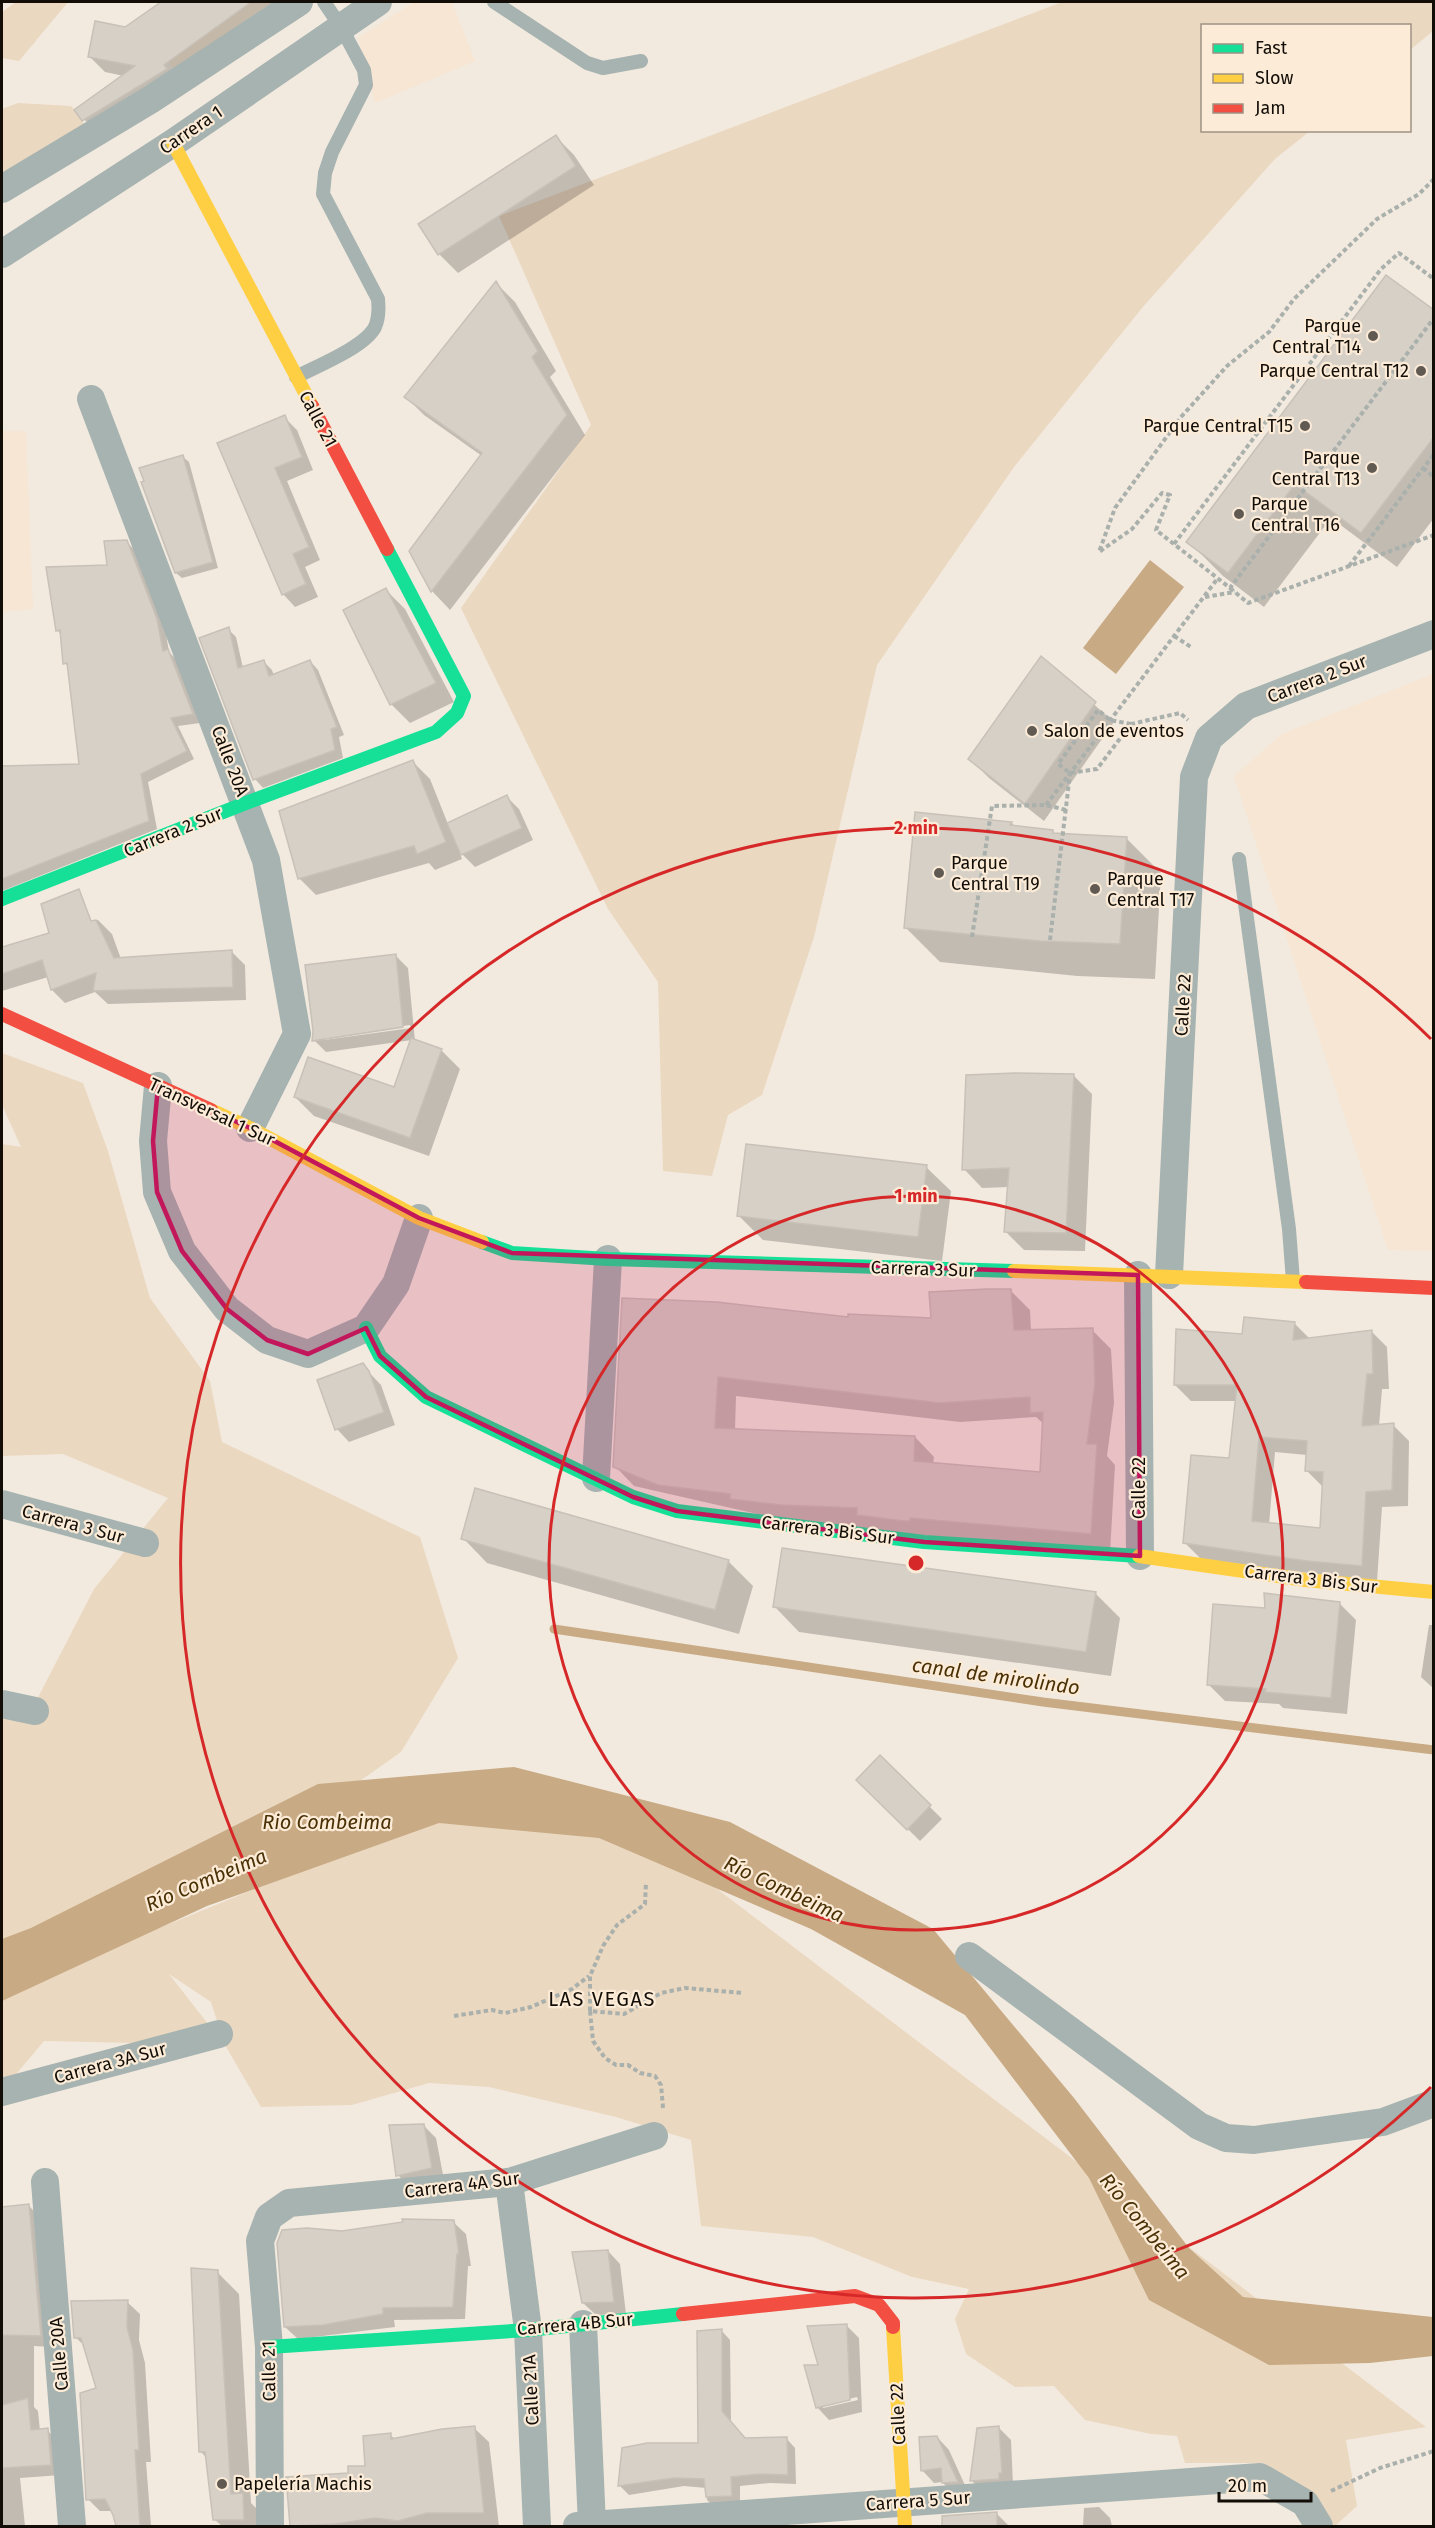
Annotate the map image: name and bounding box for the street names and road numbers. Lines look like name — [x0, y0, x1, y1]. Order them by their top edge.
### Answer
street label: Carrera 1 — [155, 101, 227, 159]
street label: Calle 21 — [294, 387, 342, 451]
street label: Carrera 2 Sur — [1264, 650, 1370, 708]
street label: Calle 20A — [207, 723, 254, 800]
street label: Carrera 2 Sur — [120, 802, 226, 862]
street label: Calle 22 — [1170, 973, 1196, 1037]
street label: Transversal 1 Sur — [146, 1073, 279, 1151]
street label: Carrera 3 Sur — [870, 1256, 976, 1282]
street label: Calle 22 — [1128, 1457, 1150, 1519]
street label: Carrera 3 Sur — [20, 1500, 126, 1548]
street label: Carrera 3 Bis Sur — [760, 1511, 896, 1549]
street label: Carrera 3 Bis Sur — [1243, 1560, 1379, 1598]
street label: Carrera 3A Sur — [52, 2037, 168, 2089]
street label: Carrera 4A Sur — [403, 2167, 521, 2203]
street label: Carrera 4B Sur — [516, 2308, 634, 2340]
street label: Calle 20A — [45, 2316, 73, 2392]
street label: Calle 21 — [257, 2340, 281, 2402]
street label: Calle 21A — [518, 2353, 544, 2426]
street label: Calle 22 — [885, 2382, 911, 2446]
street label: Carrera 5 Sur — [865, 2486, 971, 2516]

